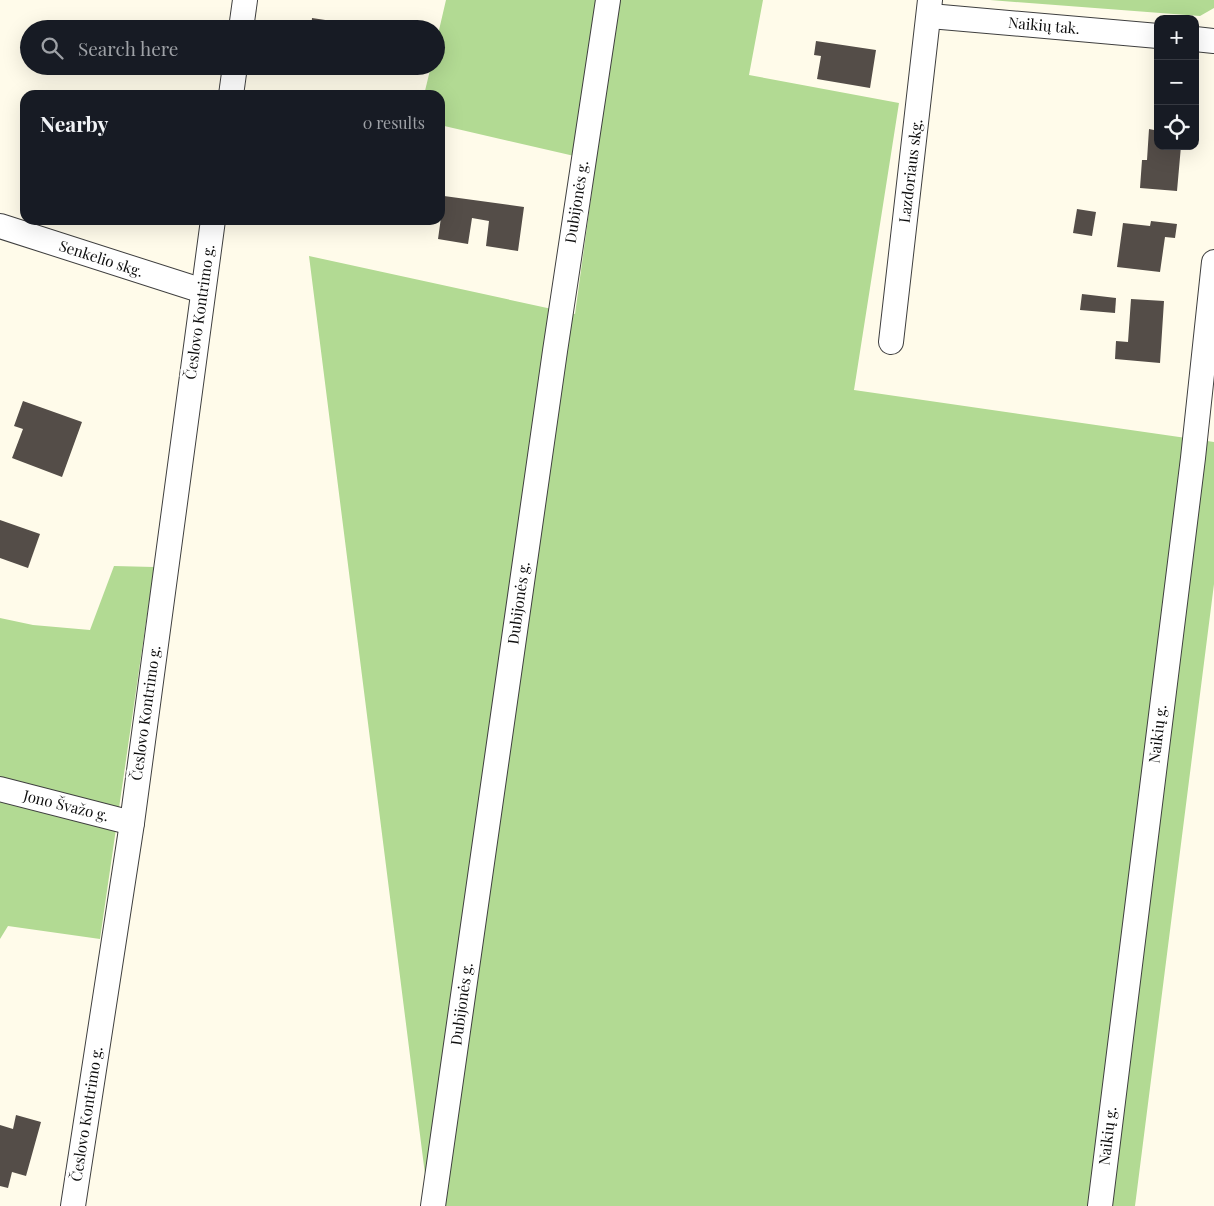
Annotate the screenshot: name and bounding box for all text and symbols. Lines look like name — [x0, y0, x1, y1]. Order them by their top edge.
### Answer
street label: Naikių tak. — [1007, 12, 1081, 38]
map controls — [1154, 15, 1199, 150]
button: + — [1154, 15, 1199, 60]
search box — [20, 20, 445, 75]
icon: search — [38, 34, 66, 62]
text: Search here — [78, 35, 178, 61]
button: − — [1154, 60, 1199, 105]
button: locate — [1154, 105, 1199, 150]
text: Nearby — [40, 109, 109, 137]
text: 0 results — [363, 112, 425, 133]
street label: Lazdoriaus skg. — [894, 118, 926, 224]
street label: Dubijonės g. — [560, 159, 592, 245]
street label: Senkelio skg. — [57, 235, 146, 281]
street label: Česlovo Kontrimo g. — [180, 243, 218, 381]
street label: Dubijonės g. — [502, 560, 534, 646]
street label: Česlovo Kontrimo g. — [126, 644, 164, 782]
street label: Naikių g. — [1143, 703, 1171, 764]
street label: Jono Švažo g. — [20, 785, 111, 825]
street label: Dubijonės g. — [445, 961, 477, 1047]
street label: Česlovo Kontrimo g. — [65, 1045, 107, 1183]
street label: Naikių g. — [1093, 1105, 1121, 1166]

